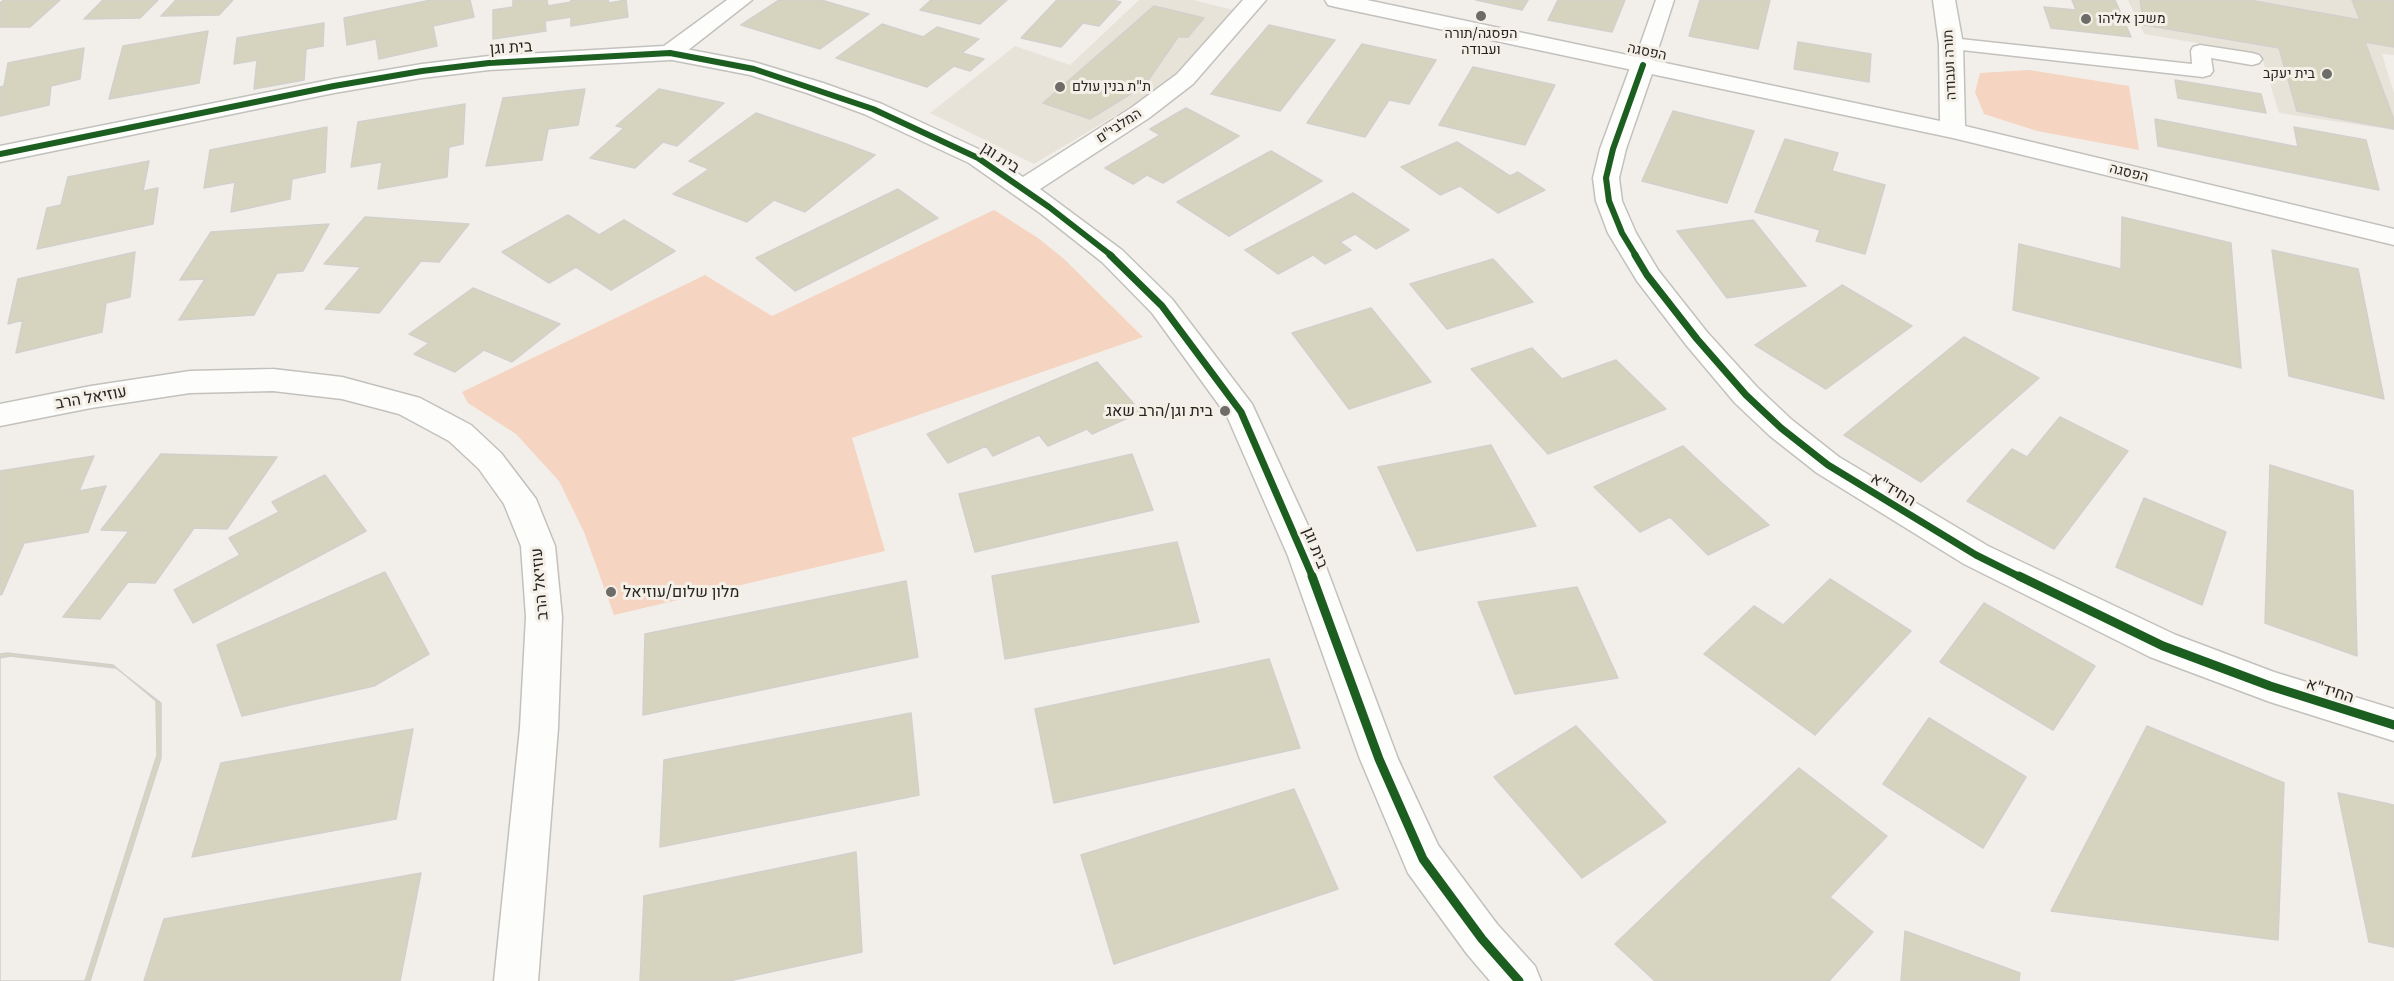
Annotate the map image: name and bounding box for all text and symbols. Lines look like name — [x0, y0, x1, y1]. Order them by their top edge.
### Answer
marker: הפסגה/תורה ועבודה — [1474, 9, 1488, 23]
place label: משכן אליהו — [2098, 11, 2166, 27]
marker: משכן אליהו — [2079, 12, 2093, 26]
place label: הפסגה/תורה ועבודה — [1445, 26, 1517, 58]
street label: תורה ועבודה — [1940, 29, 1960, 101]
street label: בית וגן — [489, 37, 533, 59]
street label: הפסגה — [1626, 40, 1668, 64]
place label: בית יעקב — [2263, 66, 2315, 82]
marker: בית יעקב — [2320, 67, 2334, 81]
place label: ת"ת בנין עולם — [1072, 79, 1151, 95]
marker: ת"ת בנין עולם — [1053, 80, 1067, 94]
street label: המלבי"ם — [1093, 105, 1145, 147]
street label: בית וגן — [977, 138, 1023, 178]
street label: הפסגה — [2108, 160, 2150, 186]
street label: עוזיאל הרב — [54, 382, 128, 414]
place label: בית וגן/הרב שאג — [1106, 401, 1213, 421]
marker: בית וגן/הרב שאג — [1218, 404, 1232, 418]
street label: החיד"א — [1867, 469, 1919, 511]
street label: בית וגן — [1298, 525, 1332, 571]
street label: עוזיאל הרב — [527, 547, 553, 621]
place label: מלון שלום/עוזיאל — [623, 582, 739, 602]
marker: מלון שלום/עוזיאל — [604, 585, 618, 599]
street label: החיד"א — [2304, 674, 2356, 708]

